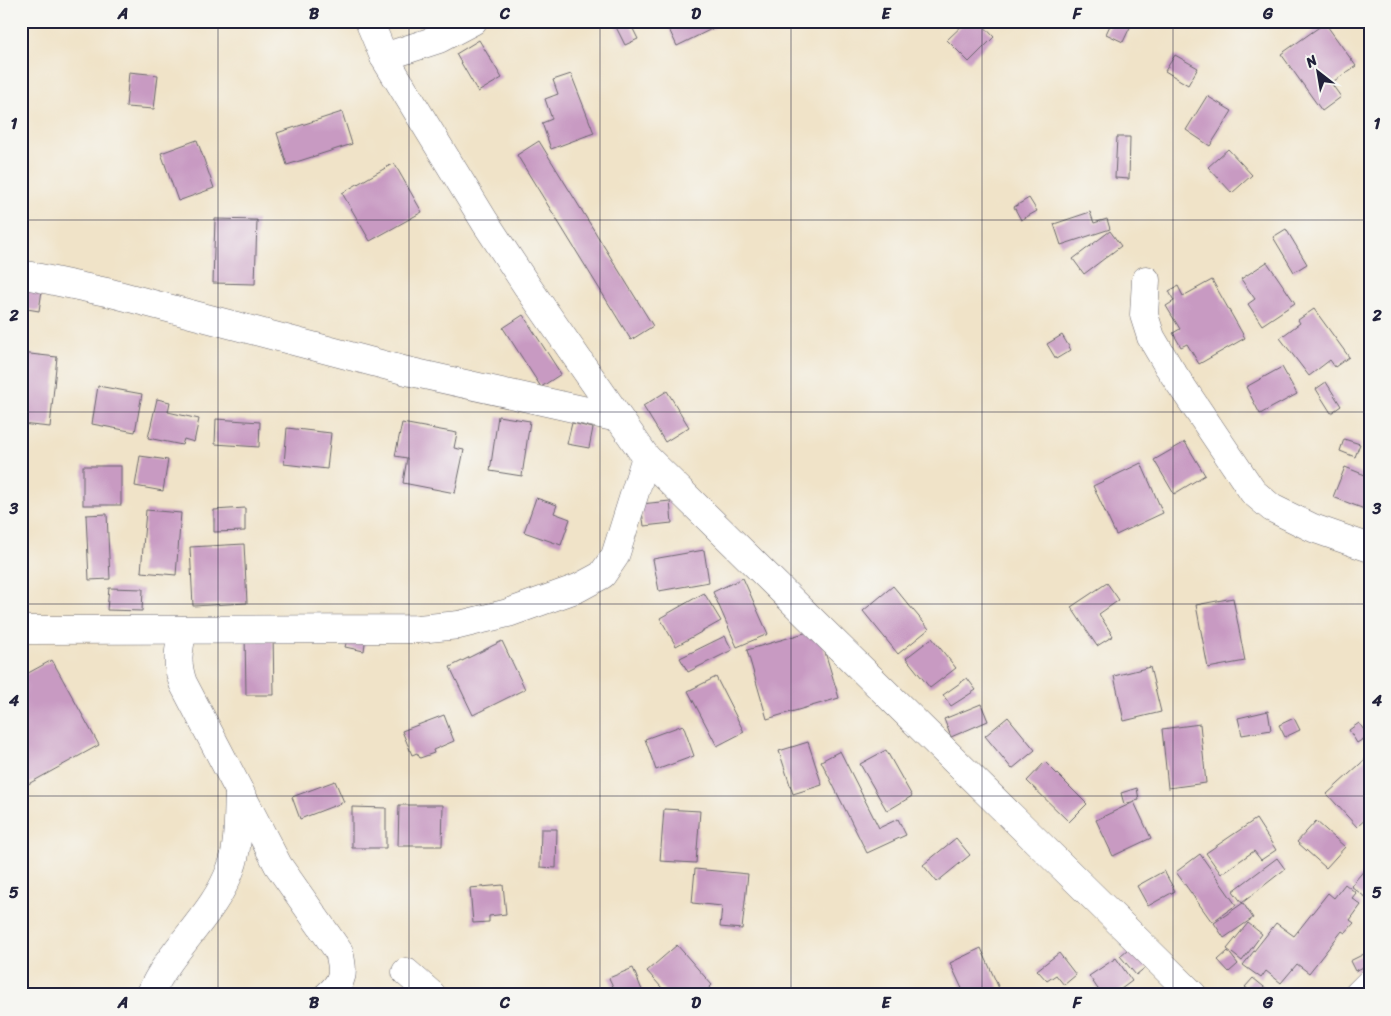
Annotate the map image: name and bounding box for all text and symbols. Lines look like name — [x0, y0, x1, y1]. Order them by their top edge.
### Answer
text: A — [117, 0, 128, 28]
text: B — [309, 0, 320, 28]
text: C — [499, 0, 511, 28]
text: D — [691, 0, 701, 28]
text: E — [882, 0, 892, 28]
text: F — [1072, 0, 1083, 28]
text: G — [1262, 0, 1274, 28]
north arrow — [1294, 48, 1344, 98]
text: N — [1300, 48, 1322, 75]
text: 1 — [11, 109, 18, 138]
text: 1 — [1374, 109, 1381, 138]
text: 2 — [8, 301, 19, 330]
text: 2 — [1371, 301, 1382, 330]
text: 3 — [9, 494, 19, 523]
text: 3 — [1372, 494, 1382, 523]
text: 4 — [8, 686, 19, 715]
text: 4 — [1371, 686, 1382, 715]
text: 5 — [9, 878, 19, 907]
text: 5 — [1372, 878, 1382, 907]
text: A — [117, 988, 128, 1016]
text: B — [309, 988, 320, 1016]
text: C — [499, 988, 511, 1016]
text: D — [691, 988, 701, 1016]
text: E — [882, 988, 892, 1016]
text: F — [1072, 988, 1083, 1016]
text: G — [1262, 988, 1274, 1016]

